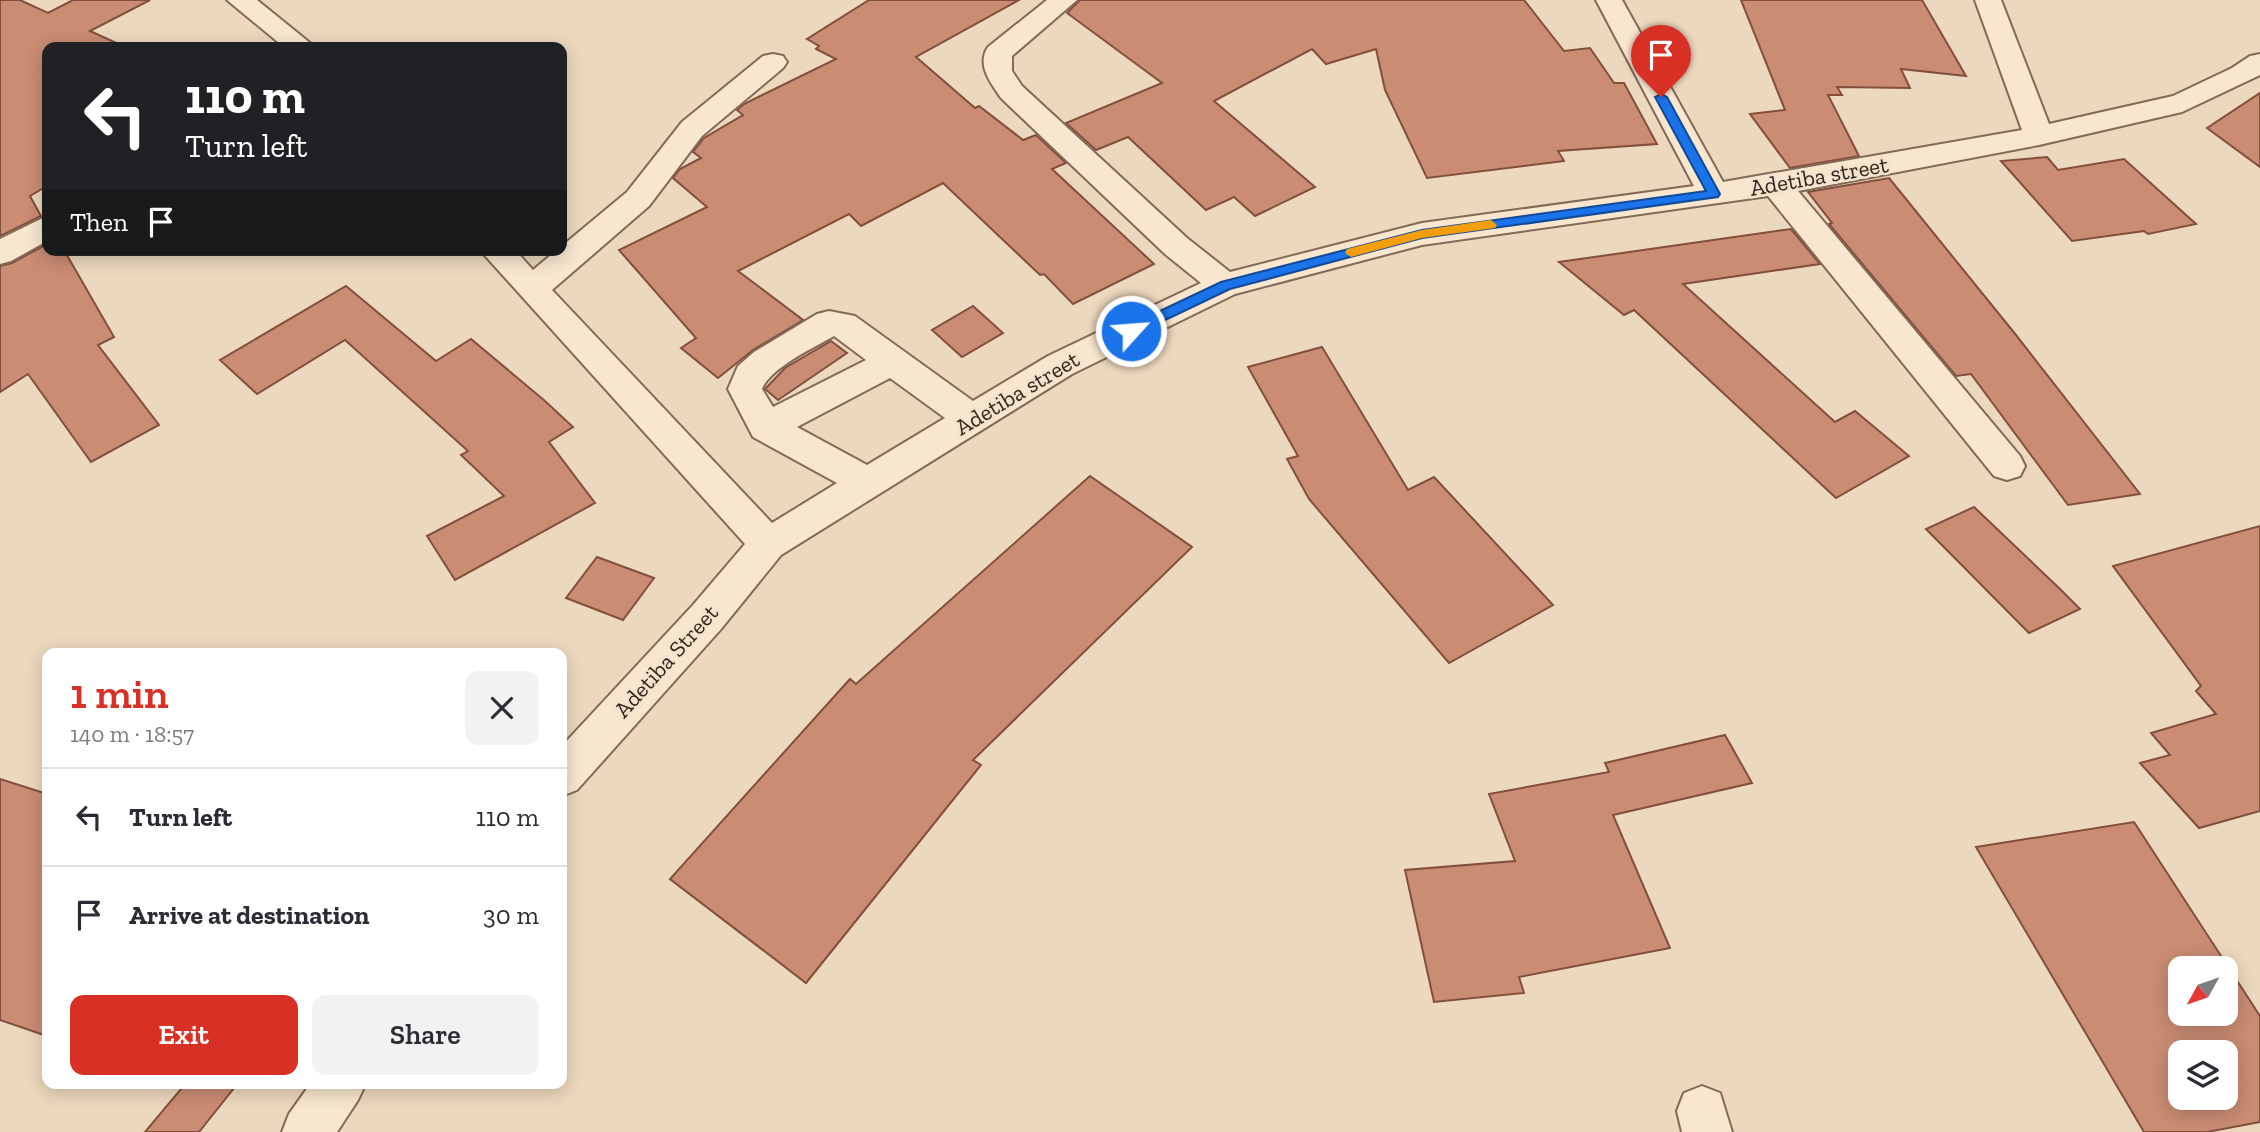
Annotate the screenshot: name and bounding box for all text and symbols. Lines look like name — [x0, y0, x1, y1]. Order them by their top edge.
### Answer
pin — [1631, 25, 1691, 97]
icon: arrive — [1642, 36, 1680, 74]
text: 110 m — [185, 67, 305, 126]
icon: left — [70, 70, 161, 161]
text: Turn left — [185, 127, 307, 165]
street label: Adetiba street — [1748, 150, 1891, 202]
icon: arrive — [142, 203, 180, 241]
text: Then — [70, 206, 128, 238]
position arrow — [1094, 294, 1168, 368]
street label: Adetiba street — [950, 345, 1085, 441]
street label: Adetiba Street — [608, 598, 724, 723]
text: 1 min — [70, 668, 169, 719]
button: close — [465, 671, 539, 745]
text: 140 m · 18:57 — [70, 720, 194, 748]
icon: left — [70, 798, 108, 836]
text: Turn left — [129, 801, 232, 833]
text: 110 m — [476, 801, 539, 833]
icon: arrive — [70, 896, 108, 934]
text: Arrive at destination — [129, 899, 369, 931]
text: 30 m — [483, 899, 539, 931]
north arrow — [2168, 956, 2238, 1026]
map controls — [2168, 956, 2238, 1110]
button: Exit — [70, 995, 298, 1075]
button: Share — [312, 995, 539, 1075]
button: layers — [2168, 1040, 2238, 1110]

